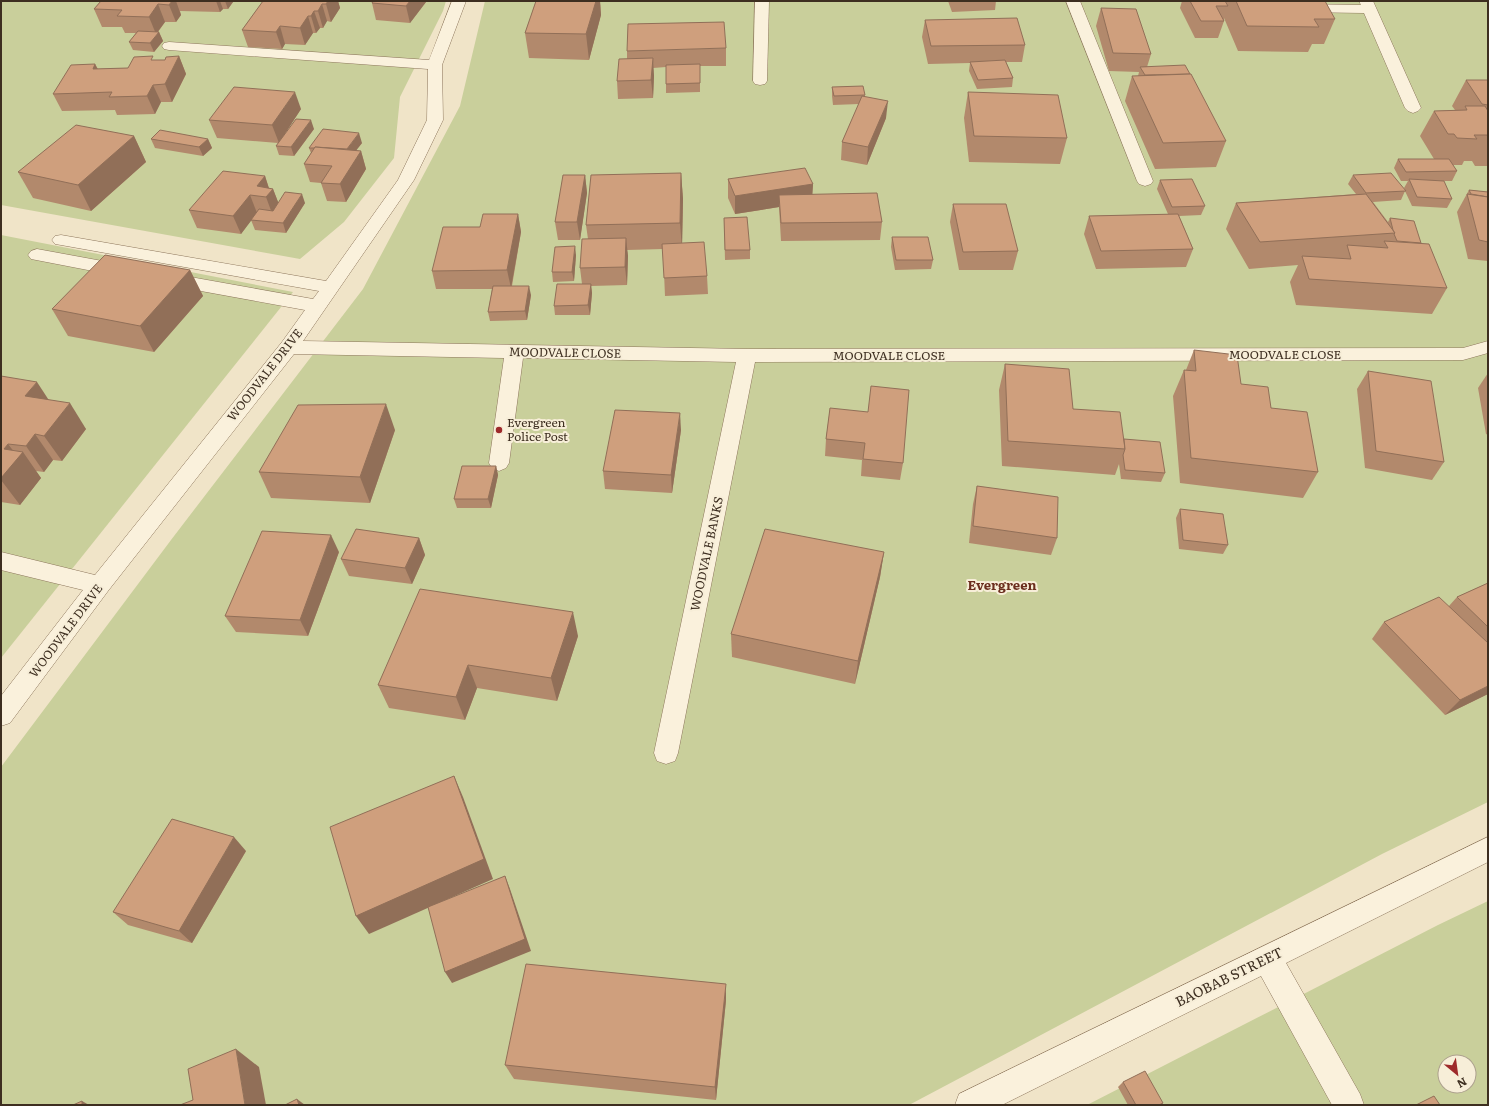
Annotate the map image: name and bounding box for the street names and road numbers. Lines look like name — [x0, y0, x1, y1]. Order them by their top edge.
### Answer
street label: WOODVALE DRIVE — [222, 324, 306, 424]
street label: MOODVALE CLOSE — [509, 342, 622, 362]
street label: MOODVALE CLOSE — [1229, 345, 1342, 363]
street label: MOODVALE CLOSE — [833, 346, 946, 364]
street label: WOODVALE BANKS — [685, 495, 727, 613]
street label: WOODVALE DRIVE — [24, 580, 107, 681]
street label: BAOBAB STREET — [1171, 941, 1286, 1011]

